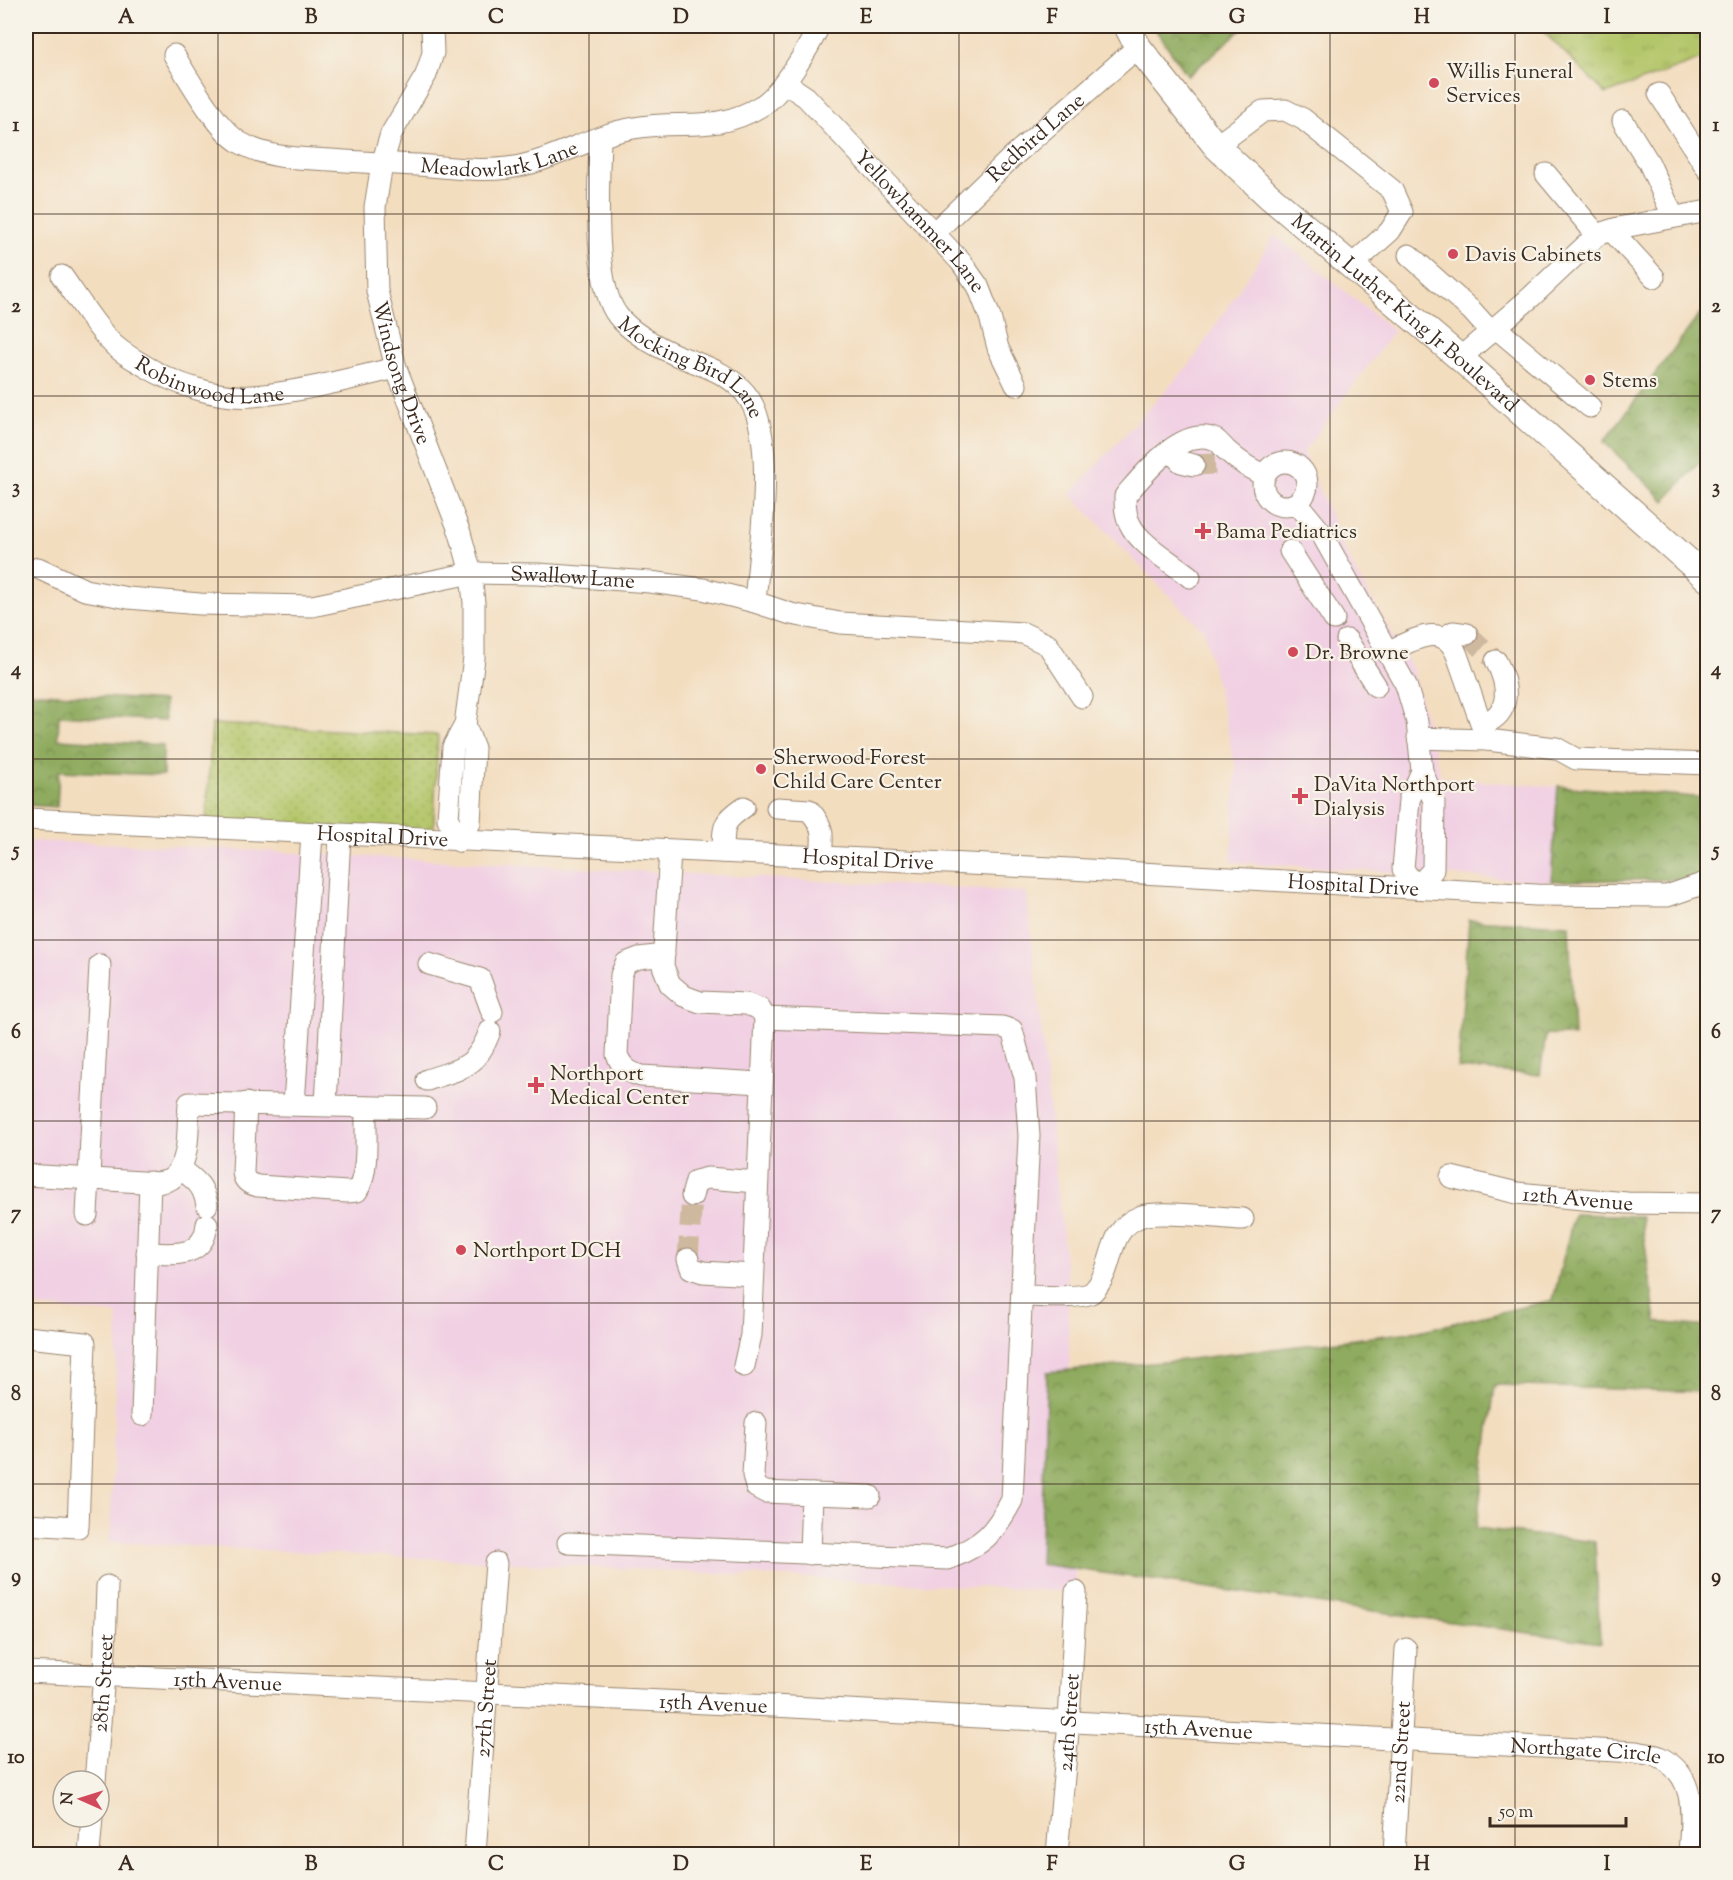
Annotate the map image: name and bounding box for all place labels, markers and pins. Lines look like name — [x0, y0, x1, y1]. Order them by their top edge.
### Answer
place label: Willis Funeral Services — [1446, 58, 1573, 112]
marker: Willis Funeral Services — [1427, 76, 1441, 90]
place label: Davis Cabinets — [1465, 241, 1602, 271]
marker: Davis Cabinets — [1446, 247, 1460, 261]
place label: Stems — [1602, 367, 1657, 397]
marker: Stems — [1583, 373, 1597, 387]
place label: Bama Pediatrics — [1216, 518, 1357, 548]
marker: Bama Pediatrics — [1194, 522, 1212, 540]
place label: Dr. Browne — [1305, 639, 1409, 669]
marker: Dr. Browne — [1286, 645, 1300, 659]
place label: Sherwood Forest Child Care Center — [773, 744, 942, 798]
marker: Sherwood Forest Child Care Center — [754, 762, 768, 776]
place label: DaVita Northport Dialysis — [1314, 771, 1475, 825]
marker: DaVita Northport Dialysis — [1291, 787, 1309, 805]
place label: Northport Medical Center — [550, 1060, 689, 1114]
marker: Northport Medical Center — [527, 1076, 545, 1094]
place label: Northport DCH — [473, 1237, 621, 1267]
marker: Northport DCH — [454, 1243, 468, 1257]

